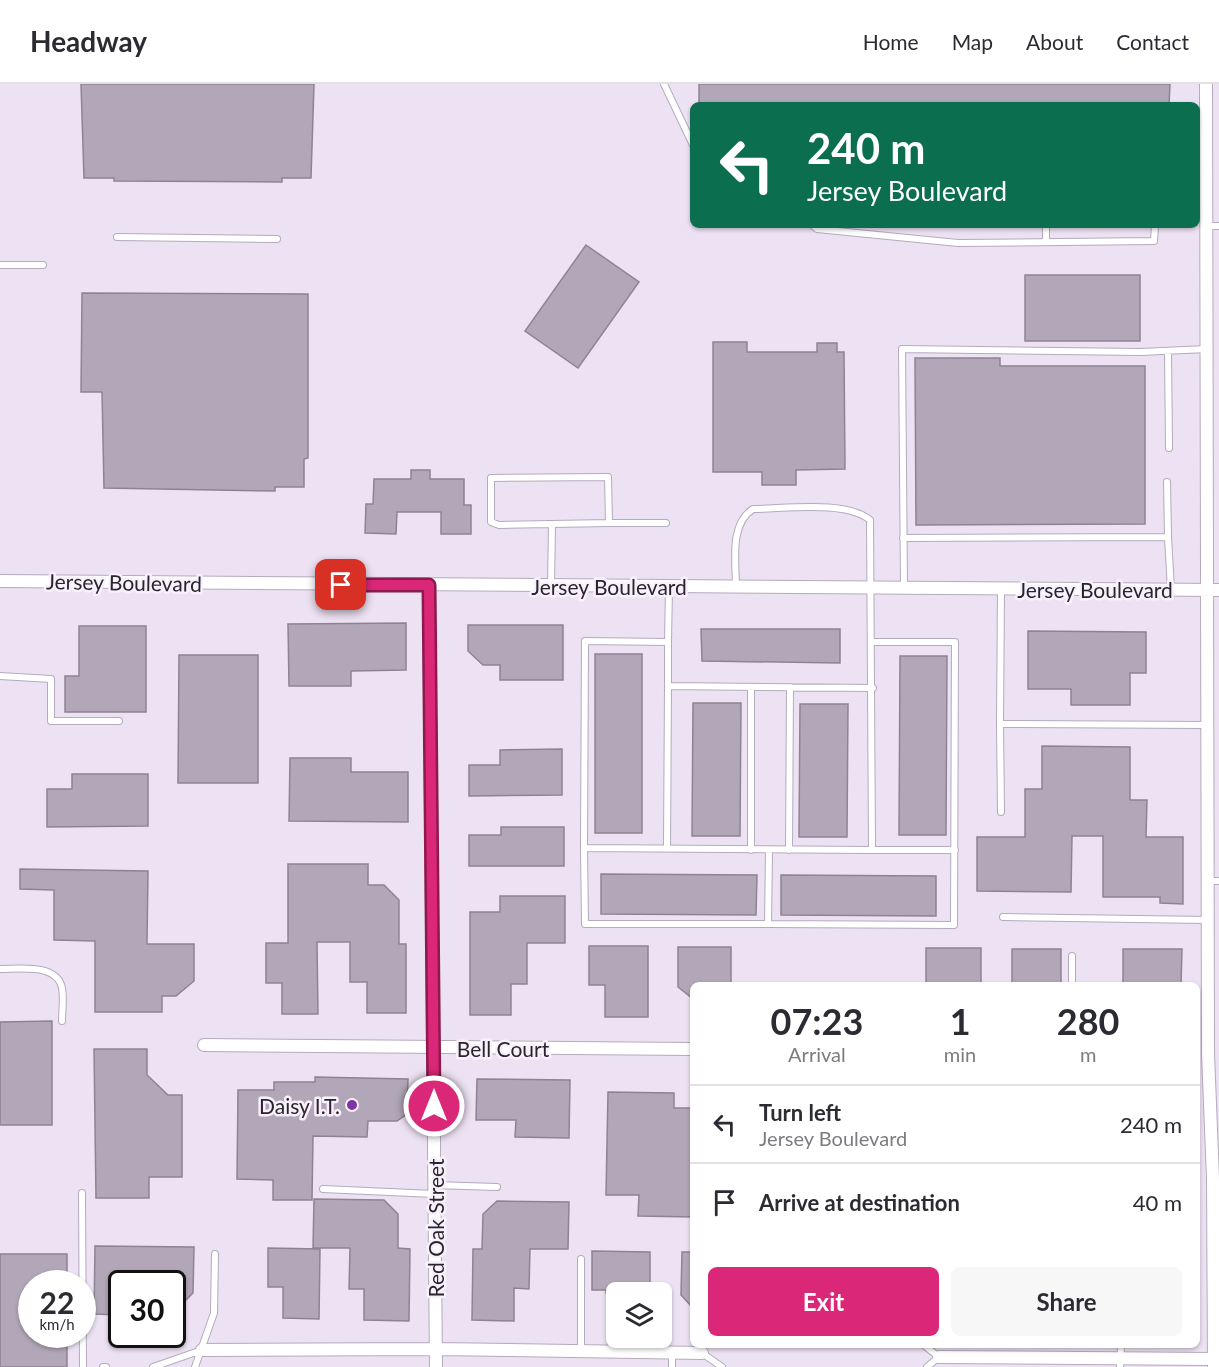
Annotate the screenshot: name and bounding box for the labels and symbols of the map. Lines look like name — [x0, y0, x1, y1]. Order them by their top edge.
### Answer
pin — [315, 559, 366, 610]
street label: Jersey Boulevard — [46, 568, 202, 596]
street label: Jersey Boulevard — [531, 574, 687, 599]
street label: Jersey Boulevard — [1017, 577, 1173, 602]
street label: Bell Court — [457, 1036, 550, 1061]
position arrow — [402, 1074, 466, 1138]
place label: Daisy I.T. — [259, 1093, 340, 1118]
marker: Daisy I.T. — [345, 1098, 359, 1112]
street label: Red Oak Street — [423, 1158, 448, 1298]
speed limit sign: 30 — [108, 1270, 186, 1348]

